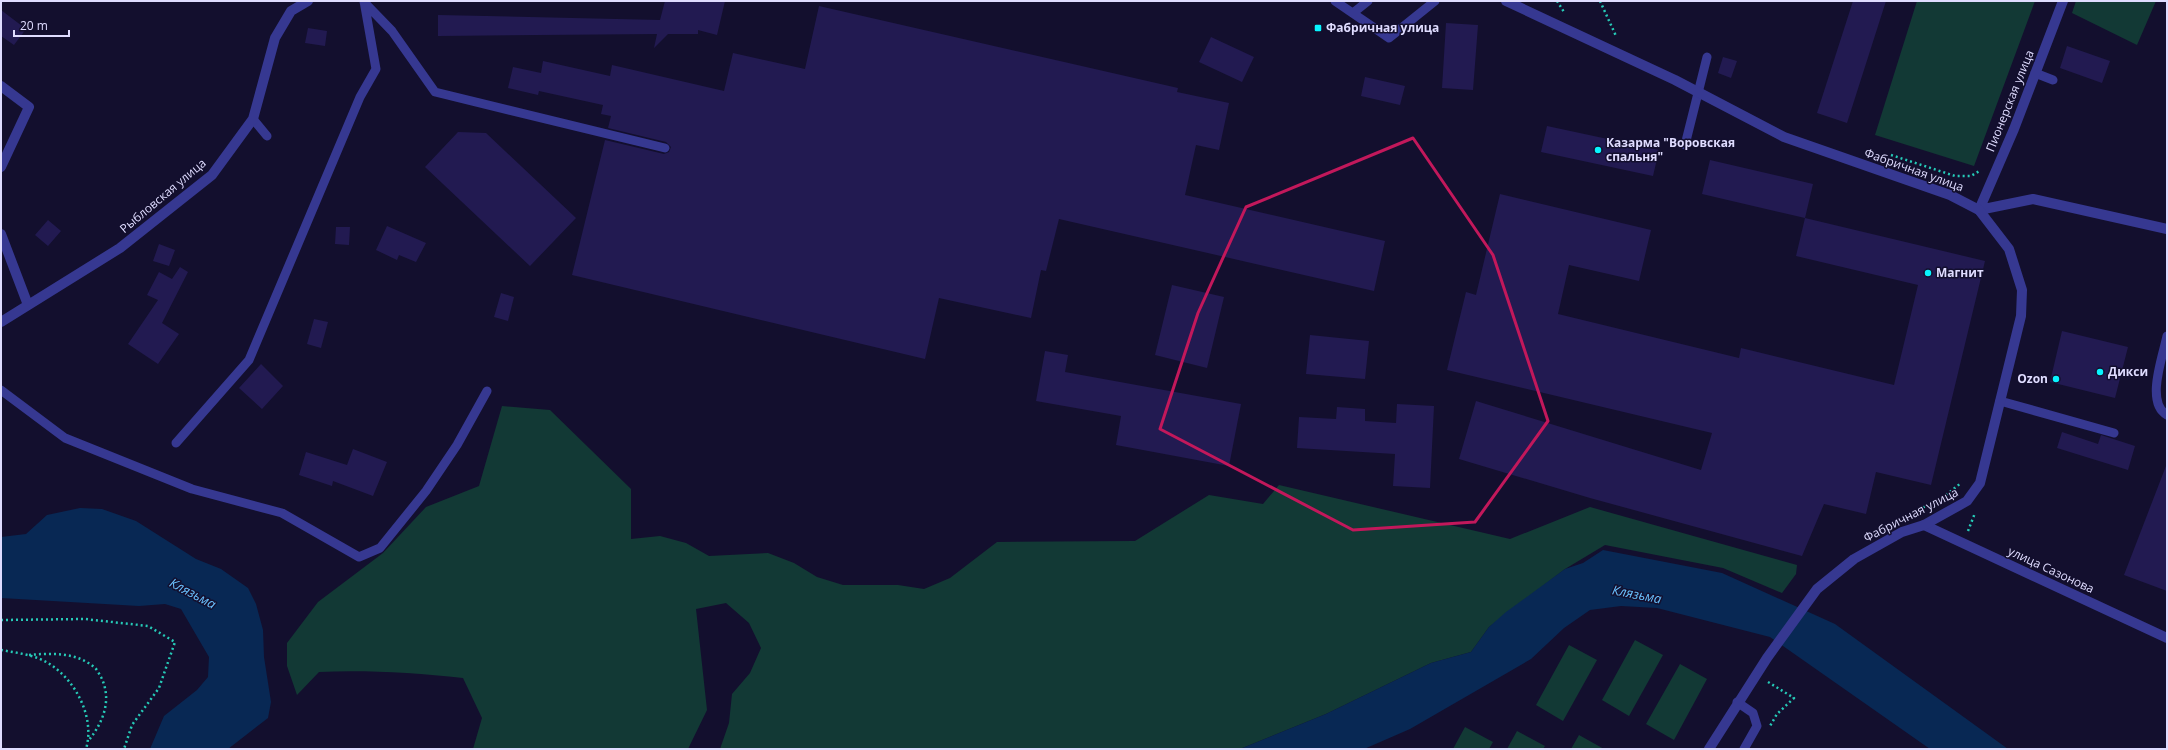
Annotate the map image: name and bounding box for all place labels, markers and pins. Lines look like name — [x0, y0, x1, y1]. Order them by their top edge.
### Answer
place label: Фабричная улица — [1326, 19, 1439, 36]
marker: Фабричная улица — [1313, 23, 1323, 33]
place label: Казарма "Воровская спальня" — [1606, 134, 1735, 165]
marker: Казарма "Воровская спальня" — [1593, 145, 1603, 155]
place label: Магнит — [1936, 264, 1984, 281]
marker: Магнит — [1923, 268, 1933, 278]
place label: Дикси — [2108, 363, 2148, 380]
marker: Дикси — [2095, 367, 2105, 377]
place label: Ozon — [2017, 370, 2048, 387]
marker: Ozon — [2051, 374, 2061, 384]

